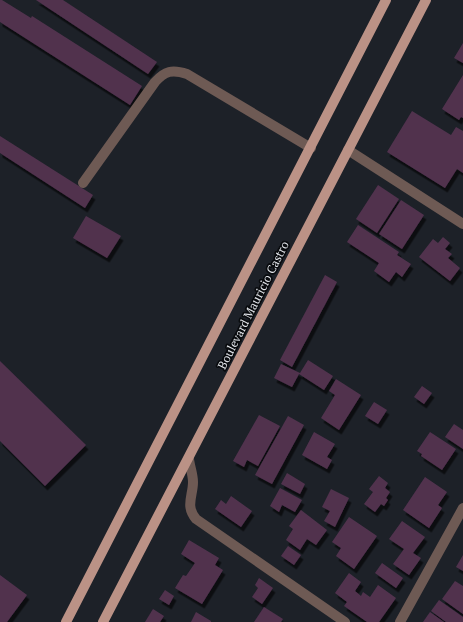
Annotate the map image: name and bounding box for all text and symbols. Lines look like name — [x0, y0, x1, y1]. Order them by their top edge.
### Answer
street label: Boulevard Mauricio Castro — [214, 238, 292, 372]

